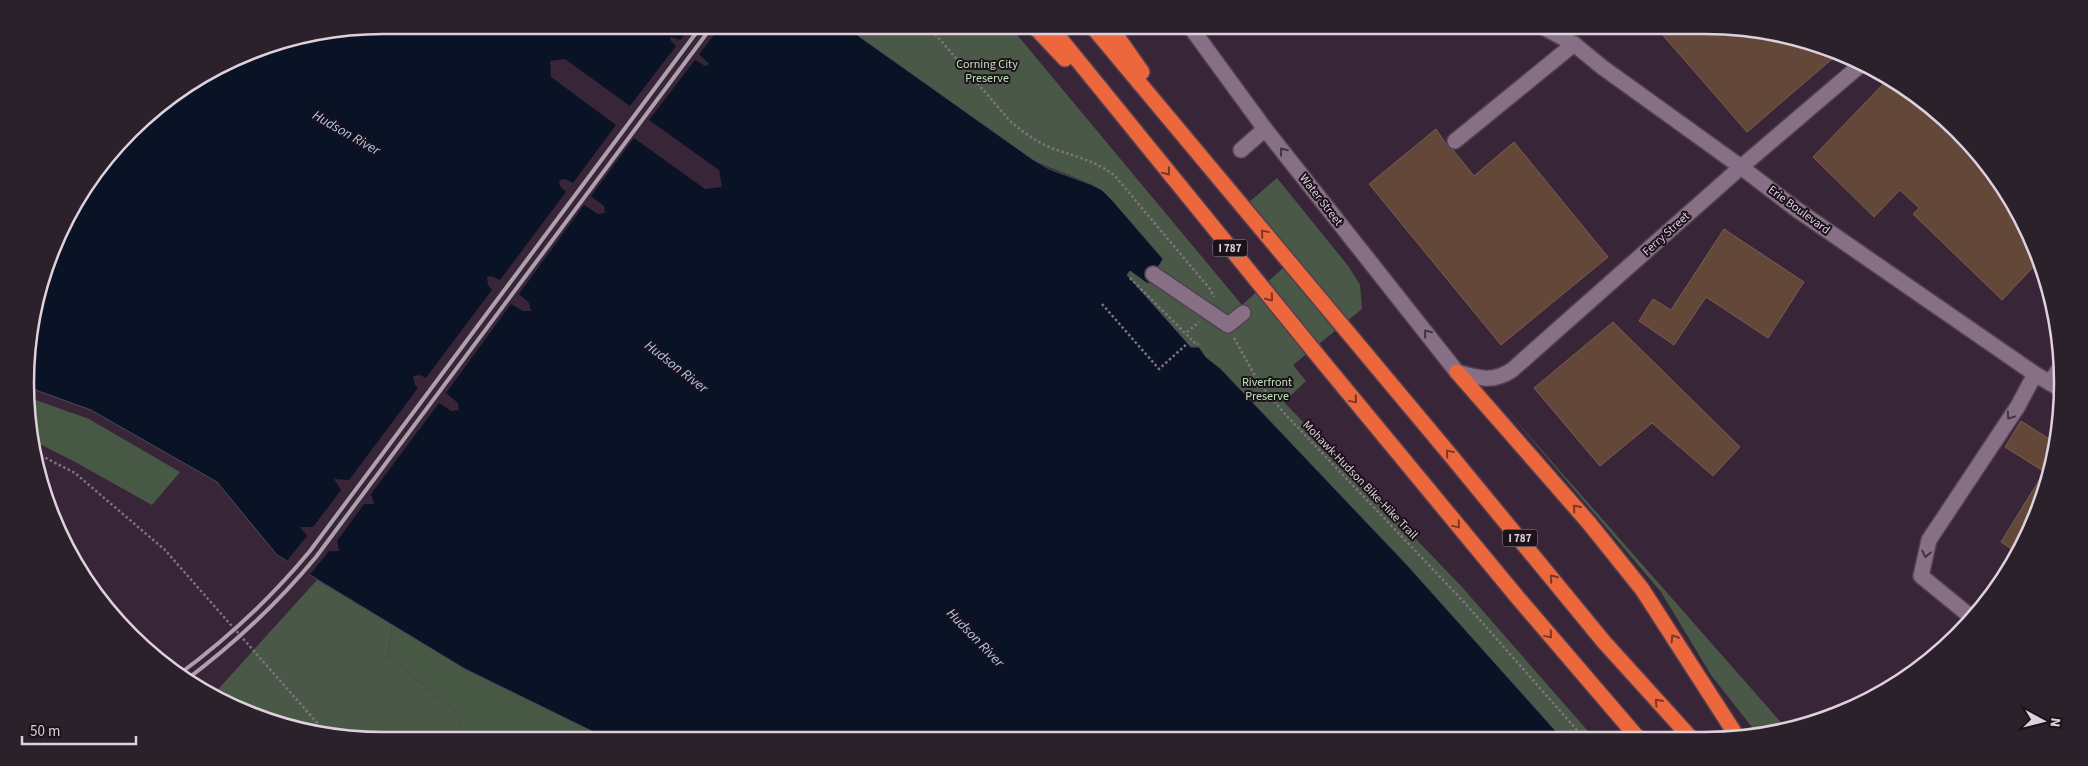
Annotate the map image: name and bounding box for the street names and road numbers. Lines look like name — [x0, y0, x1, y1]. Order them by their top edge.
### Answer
street label: Water Street — [1295, 170, 1347, 230]
street label: Erie Boulevard — [1764, 182, 1834, 238]
street label: Ferry Street — [1639, 208, 1693, 260]
road number: I 787 — [1212, 240, 1248, 256]
street label: Mohawk-Hudson Bike-Hike Trail — [1299, 417, 1421, 543]
road number: I 787 — [1502, 530, 1538, 546]

